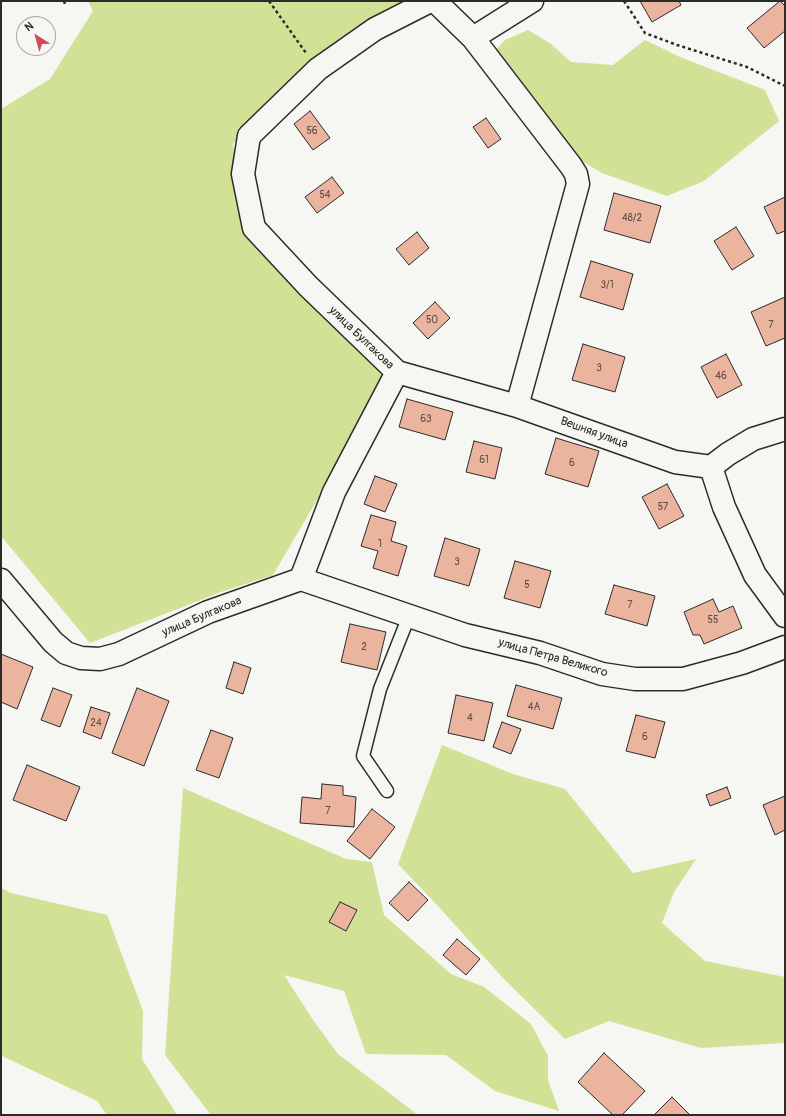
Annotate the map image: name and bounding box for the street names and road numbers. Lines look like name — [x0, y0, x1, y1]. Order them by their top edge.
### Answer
street label: улица Булгакова — [325, 303, 397, 373]
street label: Вешняя улица — [558, 414, 630, 452]
street label: улица Булгакова — [160, 594, 244, 640]
street label: улица Петра Великого — [497, 636, 609, 680]

